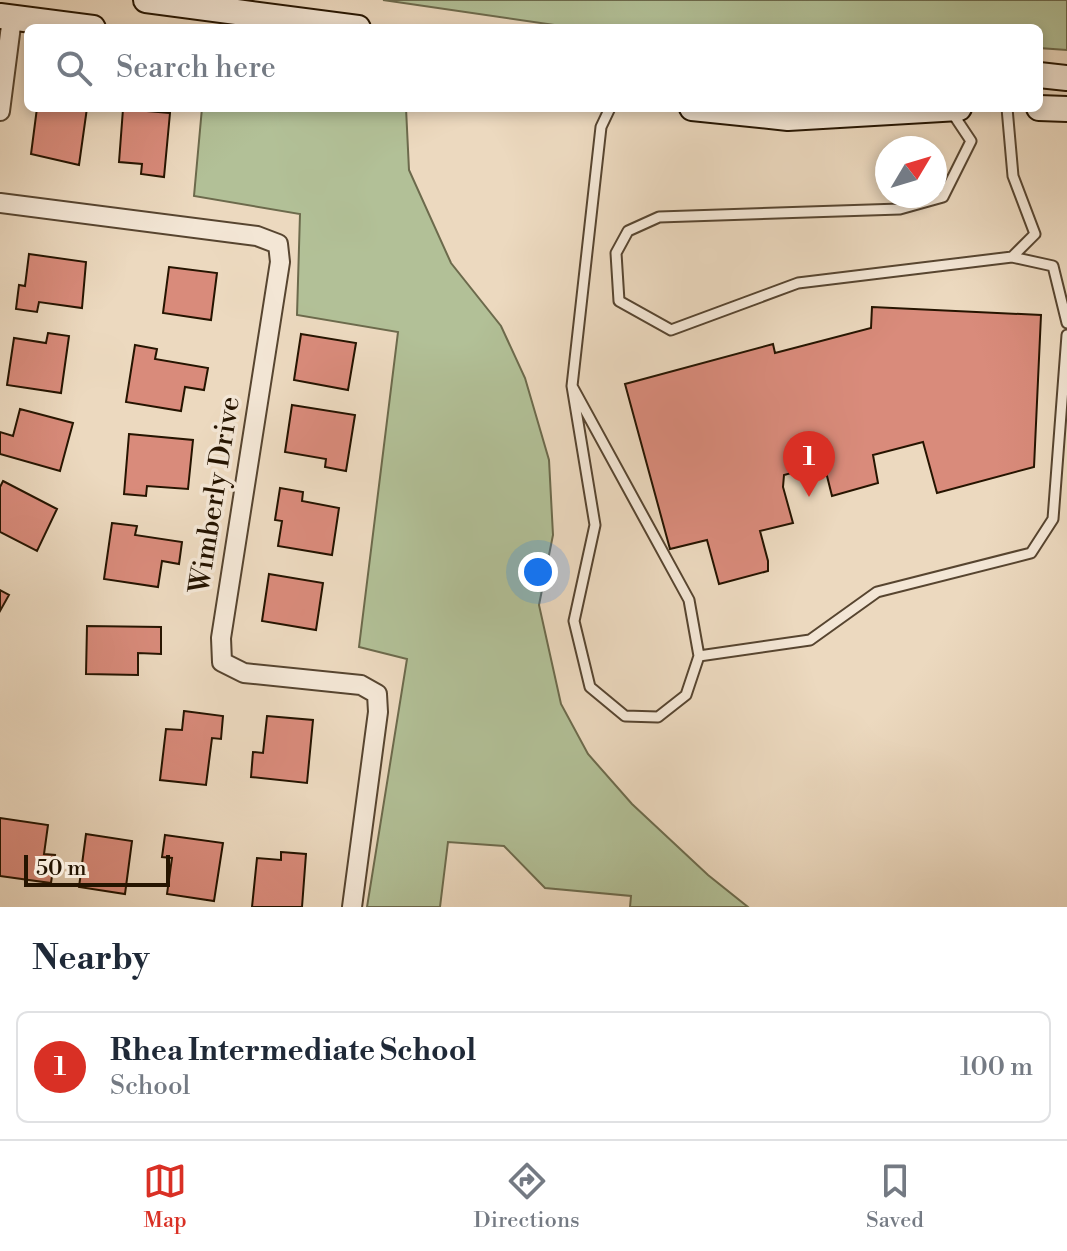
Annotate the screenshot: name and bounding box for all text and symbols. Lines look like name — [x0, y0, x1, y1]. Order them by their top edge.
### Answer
search box — [24, 24, 1043, 112]
icon: search — [52, 46, 96, 90]
text: Search here — [116, 49, 276, 87]
north arrow — [875, 136, 947, 208]
street label: Wimberly Drive — [182, 394, 248, 597]
pin: 1 — [783, 431, 835, 497]
your location — [518, 552, 558, 592]
scale bar — [24, 851, 170, 887]
text: 50 m — [36, 855, 87, 882]
text: Nearby — [32, 938, 150, 980]
text: Rhea Intermediate School — [110, 1032, 476, 1070]
text: 1 — [54, 1051, 66, 1083]
text: 100 m — [960, 1051, 1033, 1083]
text: School — [110, 1070, 190, 1102]
tab: Map — [143, 1159, 187, 1234]
tab: Directions — [474, 1159, 580, 1234]
tab: Saved — [866, 1159, 924, 1234]

